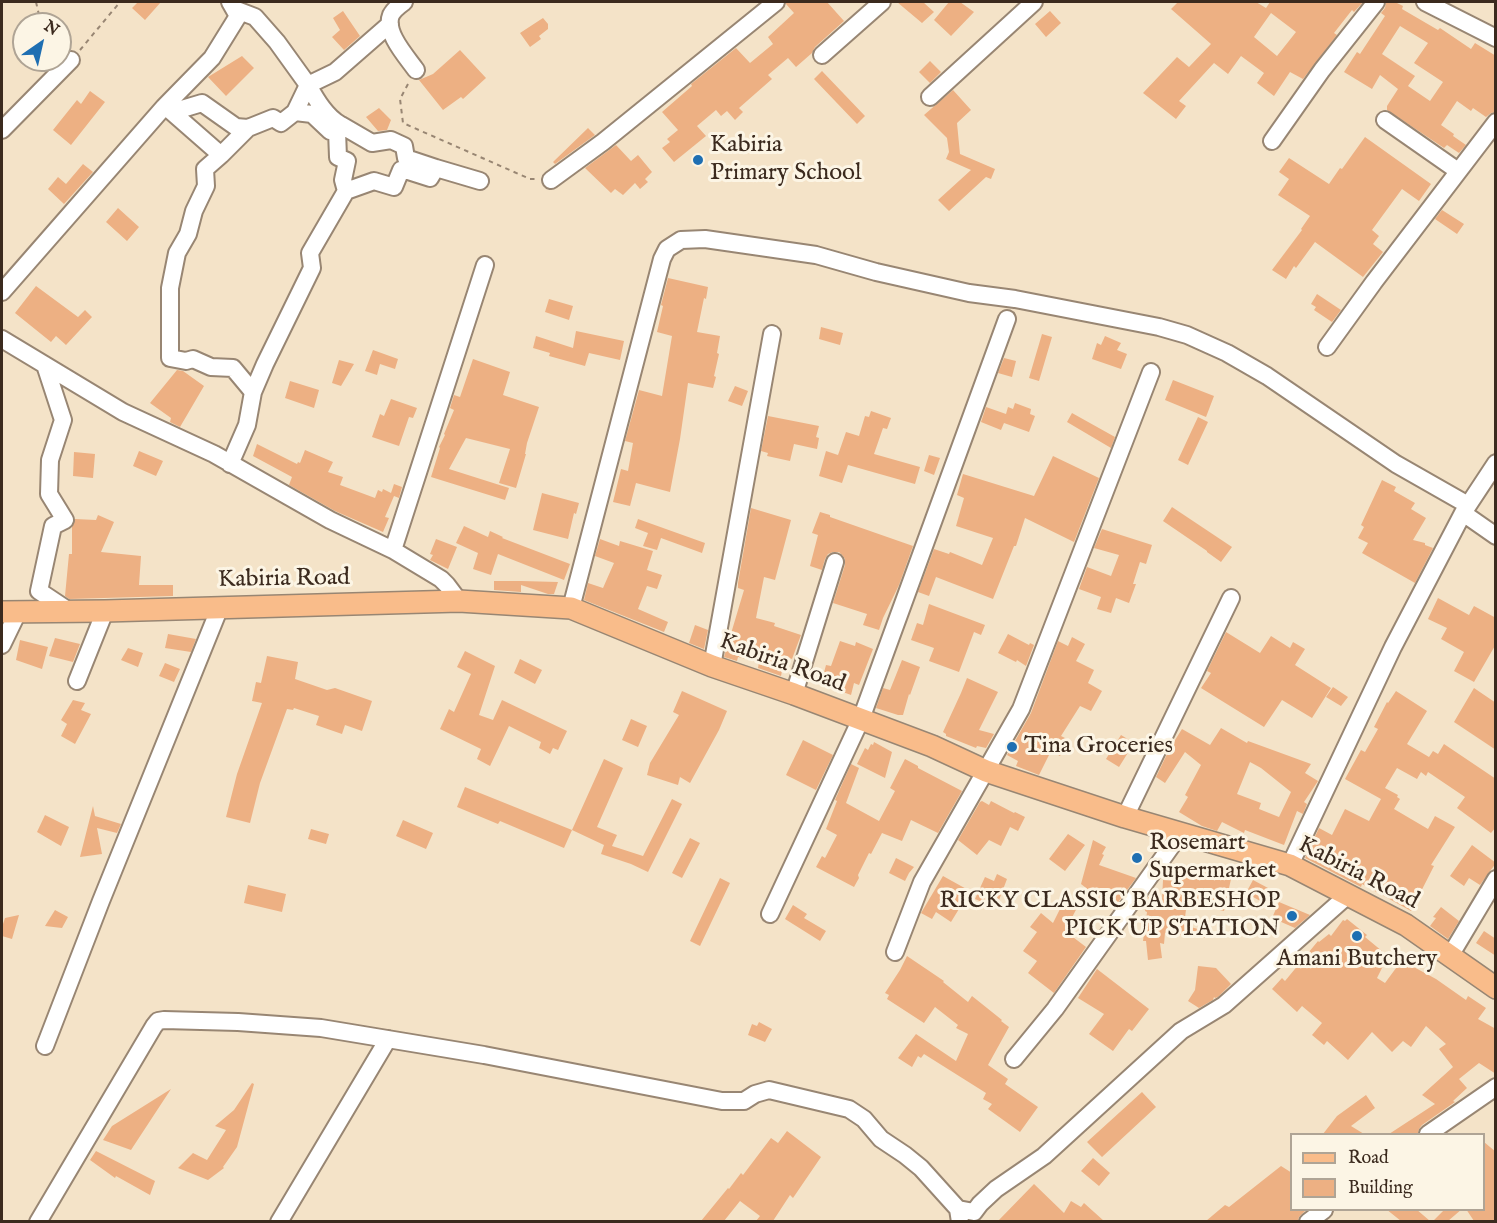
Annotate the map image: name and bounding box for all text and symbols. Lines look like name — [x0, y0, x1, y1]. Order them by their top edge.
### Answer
north arrow — [12, 12, 72, 72]
text: N — [40, 17, 62, 41]
place label: Kabiria Primary School — [710, 132, 862, 188]
marker: Kabiria Primary School — [691, 153, 705, 167]
street label: Kabiria Road — [218, 564, 350, 596]
street label: Kabiria Road — [715, 628, 849, 700]
place label: Tina Groceries — [1024, 733, 1173, 761]
marker: Tina Groceries — [1005, 740, 1019, 754]
place label: Rosemart Supermarket — [1149, 830, 1276, 886]
street label: Kabiria Road — [1293, 831, 1423, 917]
marker: Rosemart Supermarket — [1130, 851, 1144, 865]
place label: RICKY CLASSIC BARBESHOP PICK UP STATION — [939, 888, 1280, 944]
marker: RICKY CLASSIC BARBESHOP PICK UP STATION — [1285, 909, 1299, 923]
marker: Amani Butchery — [1350, 929, 1364, 943]
place label: Amani Butchery — [1277, 946, 1437, 974]
legend — [1290, 1133, 1485, 1211]
text: Road — [1348, 1147, 1389, 1170]
text: Building — [1348, 1177, 1413, 1200]

